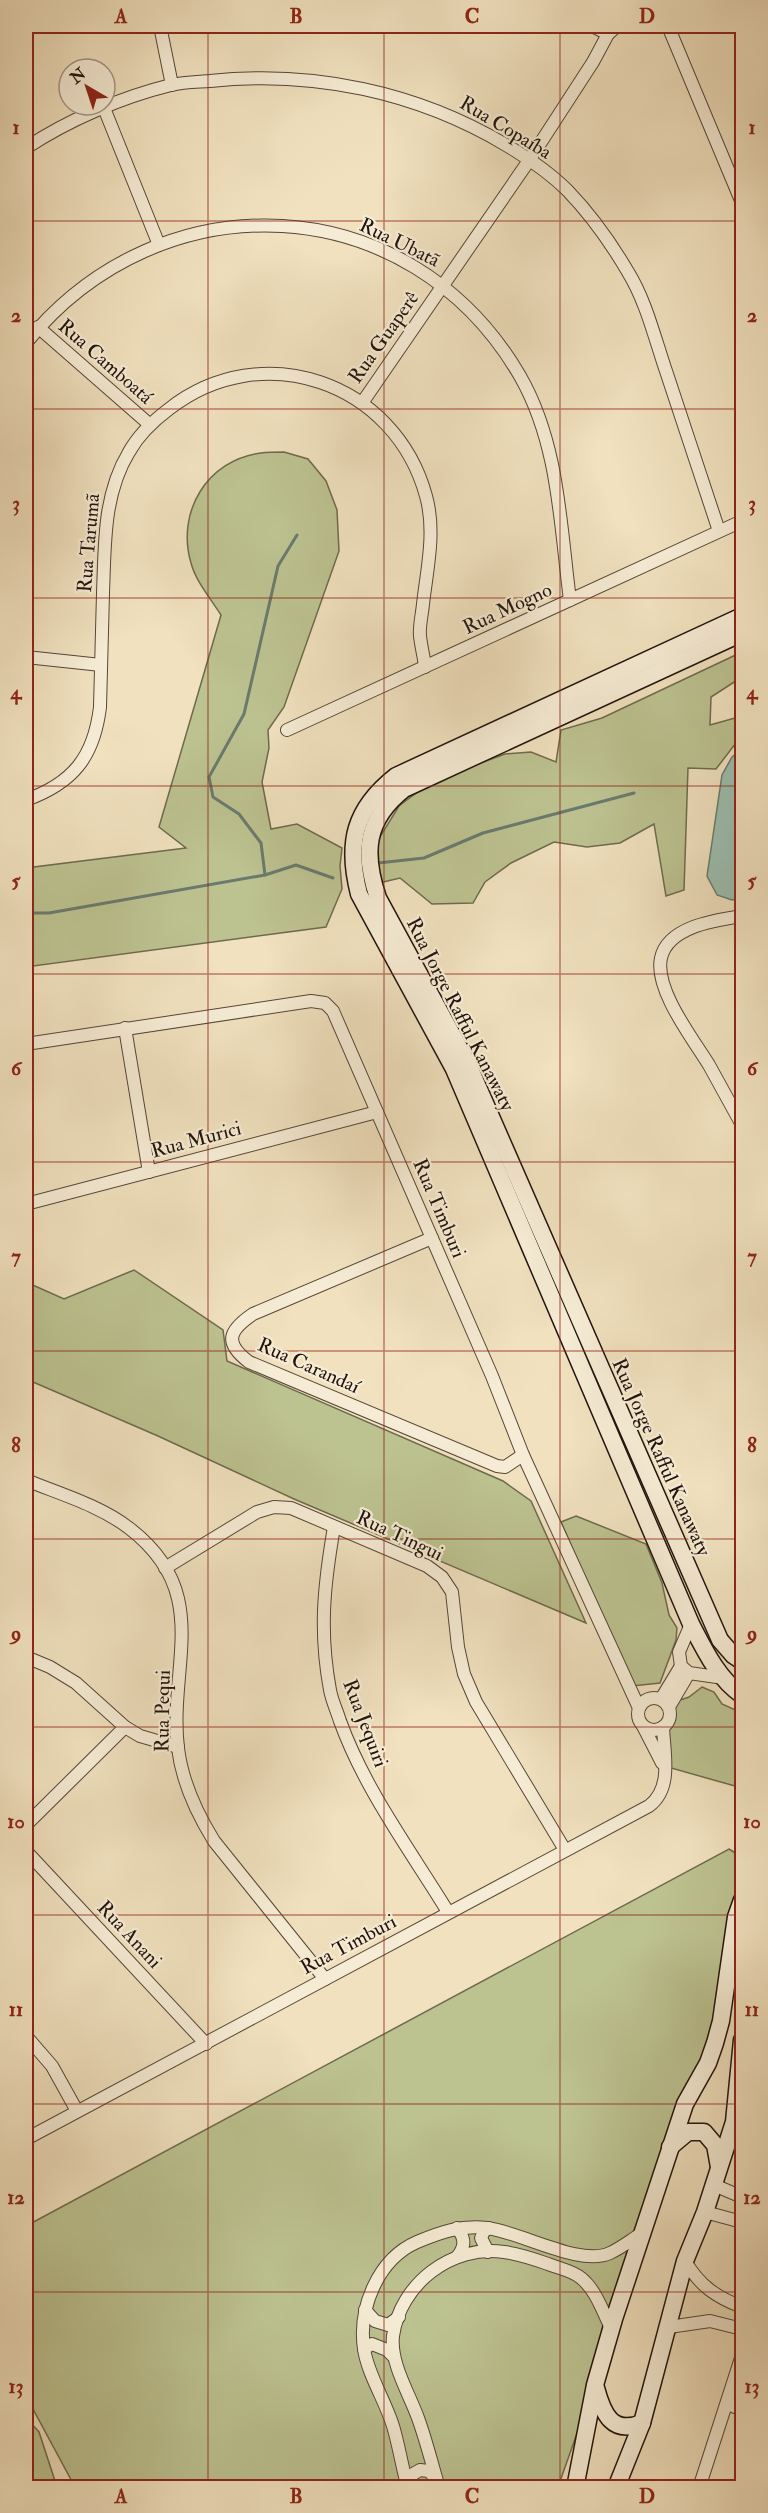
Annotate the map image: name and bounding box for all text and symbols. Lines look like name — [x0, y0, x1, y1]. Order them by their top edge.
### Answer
text: A — [114, 4, 128, 29]
text: B — [289, 4, 303, 29]
text: C — [465, 4, 479, 29]
text: D — [639, 4, 655, 29]
north arrow — [57, 57, 117, 117]
text: N — [66, 63, 91, 89]
street label: Rua Copaíba — [455, 90, 557, 166]
text: 1 — [12, 115, 20, 140]
text: 1 — [748, 115, 756, 140]
street label: Rua Ubatã — [355, 212, 445, 273]
street label: Rua Guaperê — [343, 286, 425, 389]
text: 2 — [11, 303, 21, 328]
text: 2 — [747, 303, 757, 328]
street label: Rua Camboatá — [53, 313, 159, 410]
text: 3 — [12, 491, 20, 516]
text: 3 — [748, 491, 756, 516]
street label: Rua Tarumã — [72, 492, 105, 594]
street label: Rua Mogno — [459, 577, 556, 640]
text: 4 — [10, 680, 23, 705]
text: 4 — [746, 680, 759, 705]
text: 5 — [12, 868, 22, 893]
text: 5 — [748, 868, 758, 893]
street label: Rua Jorge Rafful Kanawaty — [401, 913, 521, 1116]
text: 6 — [11, 1056, 23, 1081]
text: 6 — [747, 1056, 759, 1081]
street label: Rua Murici — [148, 1115, 244, 1164]
street label: Rua Timburi — [407, 1155, 472, 1261]
text: 7 — [11, 1244, 21, 1269]
text: 7 — [747, 1244, 757, 1269]
street label: Rua Carandaí — [254, 1332, 365, 1400]
street label: Rua Jorge Rafful Kanawaty — [607, 1354, 717, 1561]
text: 8 — [11, 1433, 21, 1458]
text: 8 — [747, 1433, 757, 1458]
street label: Rua Tingui — [352, 1505, 447, 1566]
text: 9 — [9, 1621, 21, 1646]
text: 9 — [745, 1621, 757, 1646]
street label: Rua Pequi — [149, 1670, 176, 1752]
street label: Rua Jequiri — [337, 1676, 394, 1771]
text: 10 — [7, 1809, 25, 1834]
text: 10 — [743, 1809, 761, 1834]
street label: Rua Anani — [92, 1895, 167, 1974]
street label: Rua Timburi — [296, 1909, 401, 1980]
text: 11 — [9, 1997, 23, 2022]
text: 11 — [745, 1997, 759, 2022]
text: 12 — [7, 2185, 25, 2210]
text: 12 — [743, 2185, 761, 2210]
text: 13 — [9, 2374, 23, 2399]
text: 13 — [745, 2374, 759, 2399]
text: A — [114, 2484, 128, 2509]
text: B — [289, 2484, 303, 2509]
text: C — [465, 2484, 479, 2509]
text: D — [639, 2484, 655, 2509]

